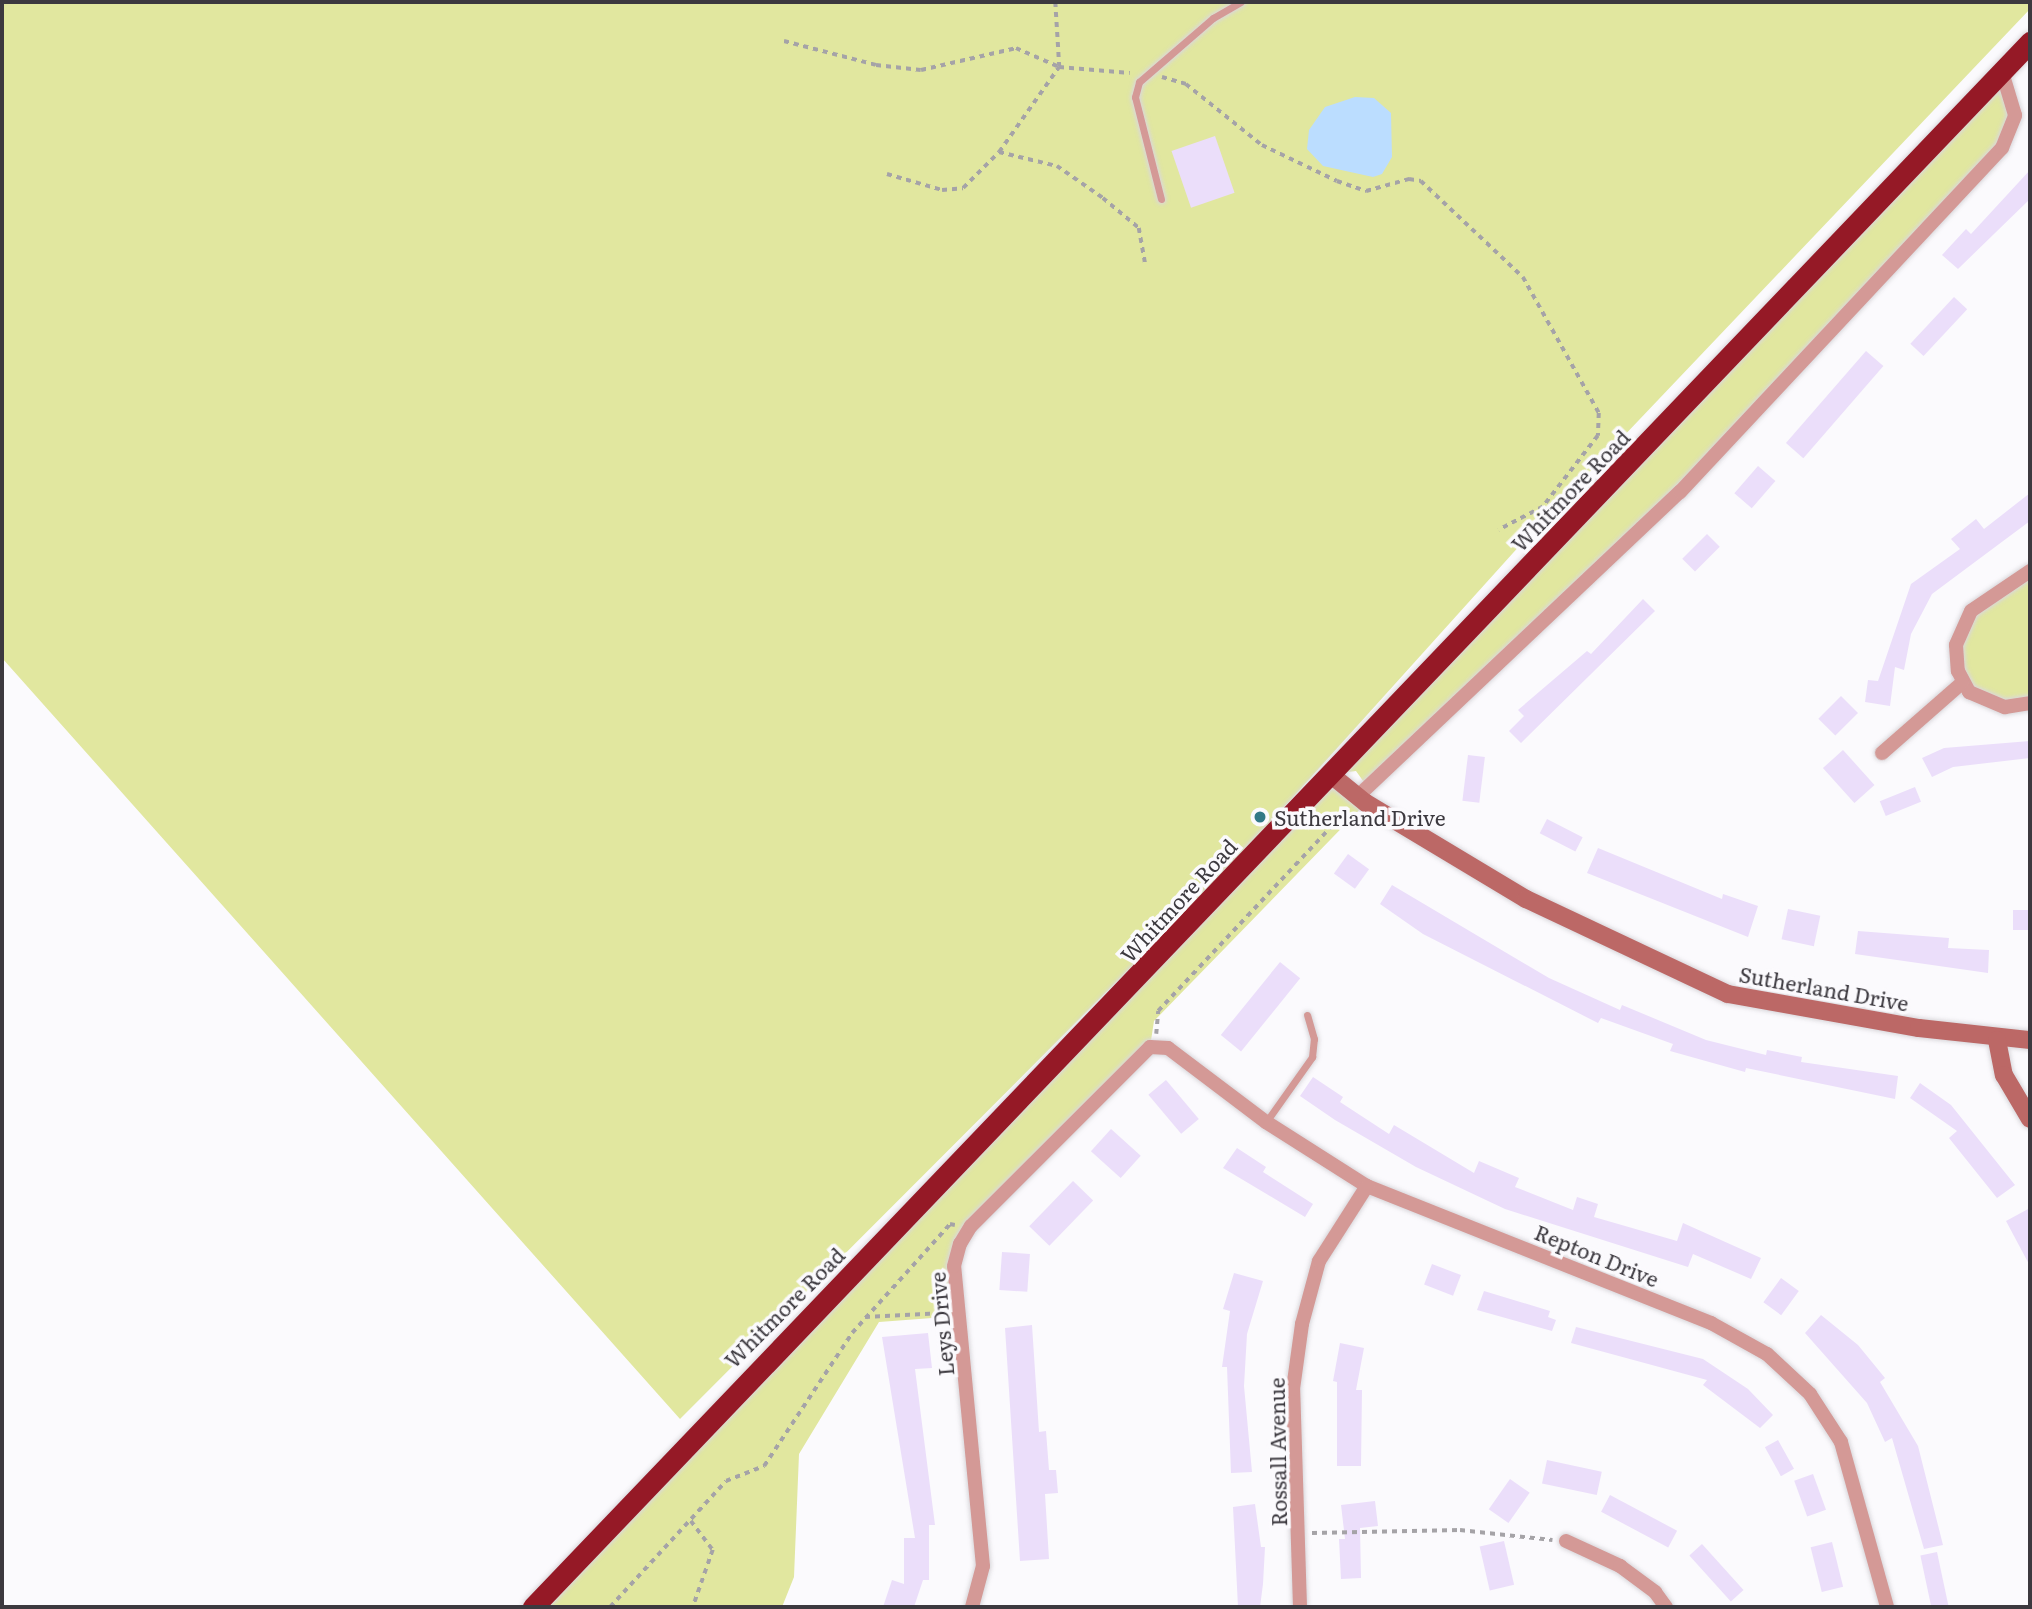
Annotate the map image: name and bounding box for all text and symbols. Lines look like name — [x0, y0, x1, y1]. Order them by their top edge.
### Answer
street label: Whitmore Road — [1506, 424, 1634, 556]
place label: Sutherland Drive — [1274, 804, 1446, 830]
marker: Sutherland Drive — [1252, 809, 1268, 825]
street label: Whitmore Road — [1114, 833, 1242, 967]
street label: Sutherland Drive — [1737, 961, 1911, 1015]
street label: Repton Drive — [1531, 1219, 1663, 1291]
street label: Whitmore Road — [719, 1242, 849, 1372]
street label: Leys Drive — [924, 1271, 958, 1377]
street label: Rossall Avenue — [1263, 1377, 1291, 1527]

